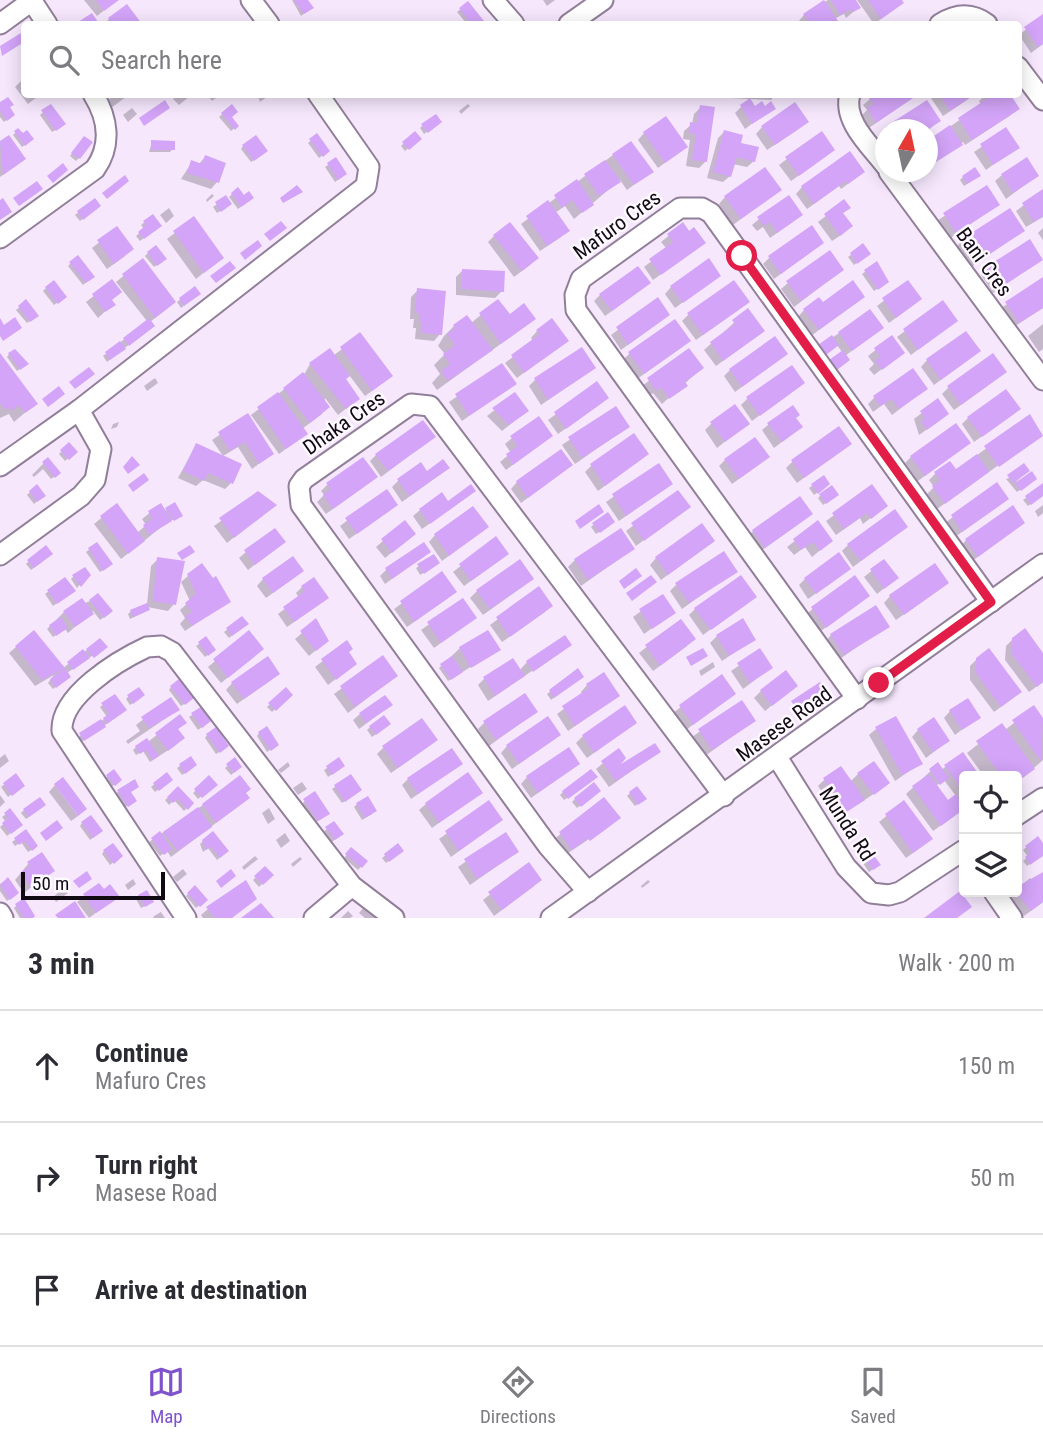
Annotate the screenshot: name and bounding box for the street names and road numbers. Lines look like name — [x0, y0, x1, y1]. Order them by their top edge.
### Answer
street label: Mafuro Cres — [569, 185, 665, 265]
street label: Bani Cres — [951, 223, 1017, 301]
street label: Dhaka Cres — [299, 386, 389, 460]
street label: Masese Road — [732, 681, 836, 767]
street label: Munda Rd — [814, 783, 880, 865]

